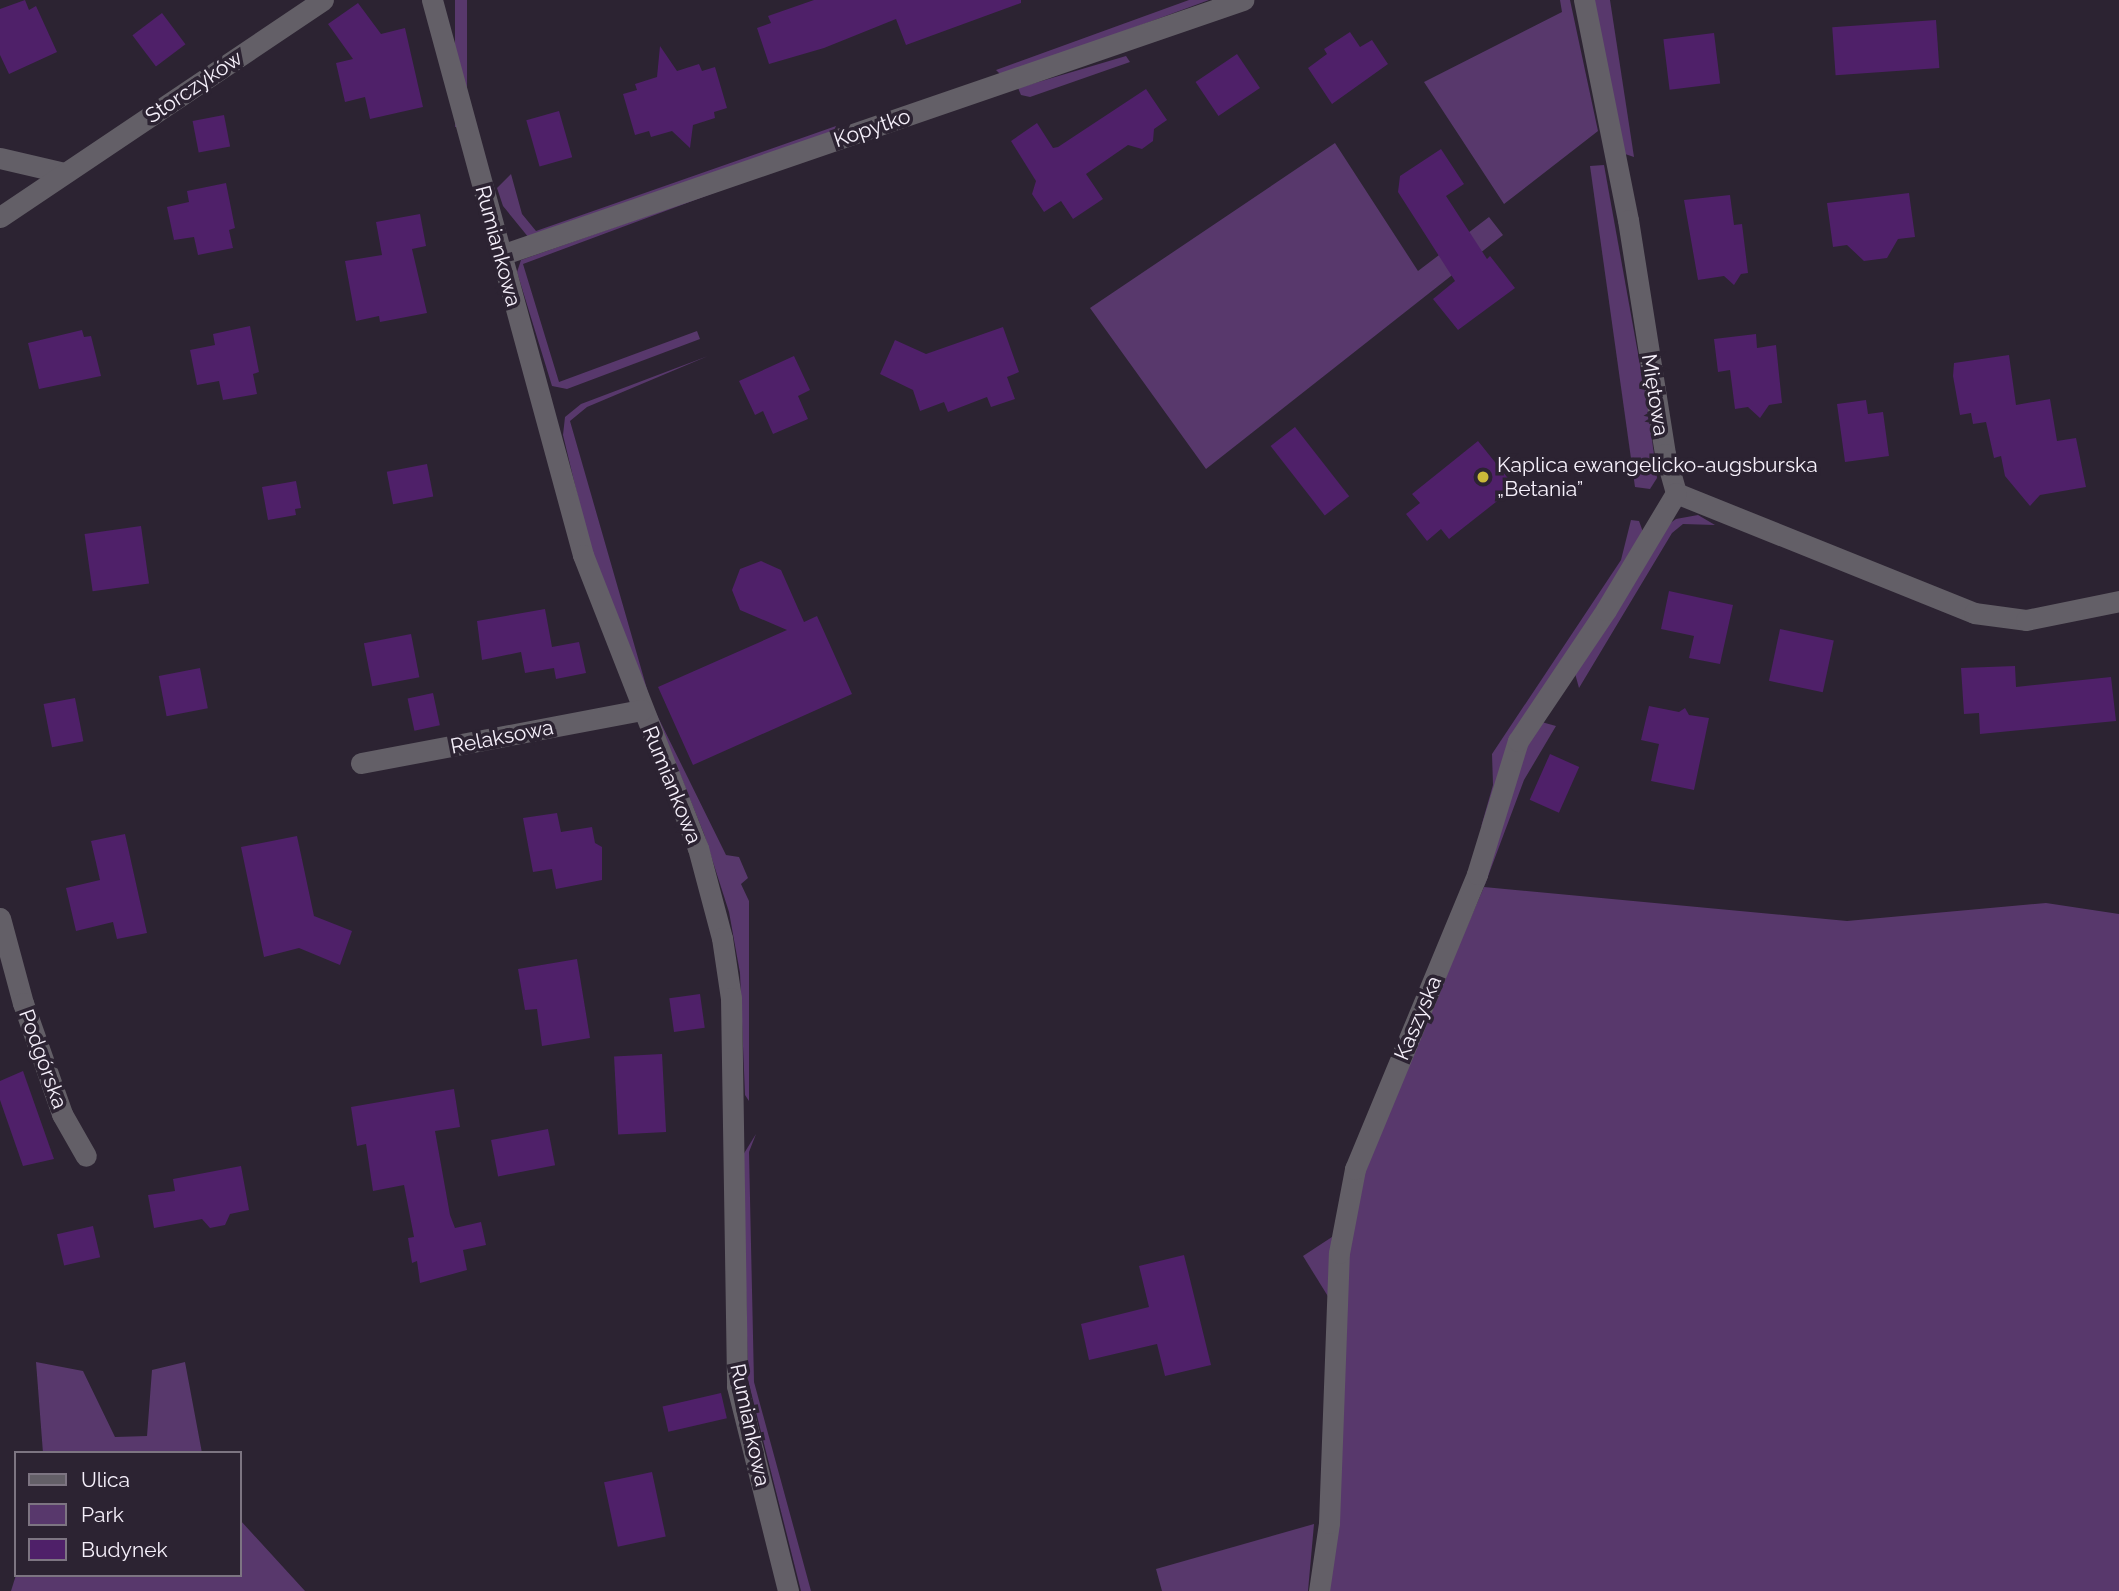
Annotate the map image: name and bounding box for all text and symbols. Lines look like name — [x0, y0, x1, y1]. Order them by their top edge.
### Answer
street label: Storczyków — [141, 45, 247, 129]
street label: Kopytko — [830, 103, 914, 153]
street label: Rumiankowa — [470, 183, 526, 309]
street label: Miętowa — [1636, 352, 1674, 438]
place label: Kaplica ewangelicko-augsburska „Betania” — [1497, 452, 1818, 502]
marker: Kaplica ewangelicko-augsburska „Betania” — [1475, 469, 1491, 485]
street label: Relaksowa — [448, 715, 556, 759]
street label: Rumiankowa — [637, 723, 707, 847]
street label: Kaszyska — [1389, 972, 1447, 1064]
street label: Podgórska — [13, 1006, 73, 1112]
street label: Rumiankowa — [725, 1361, 775, 1489]
legend — [14, 1451, 242, 1577]
text: Ulica — [81, 1467, 130, 1492]
text: Park — [81, 1502, 124, 1527]
text: Budynek — [81, 1537, 168, 1562]

